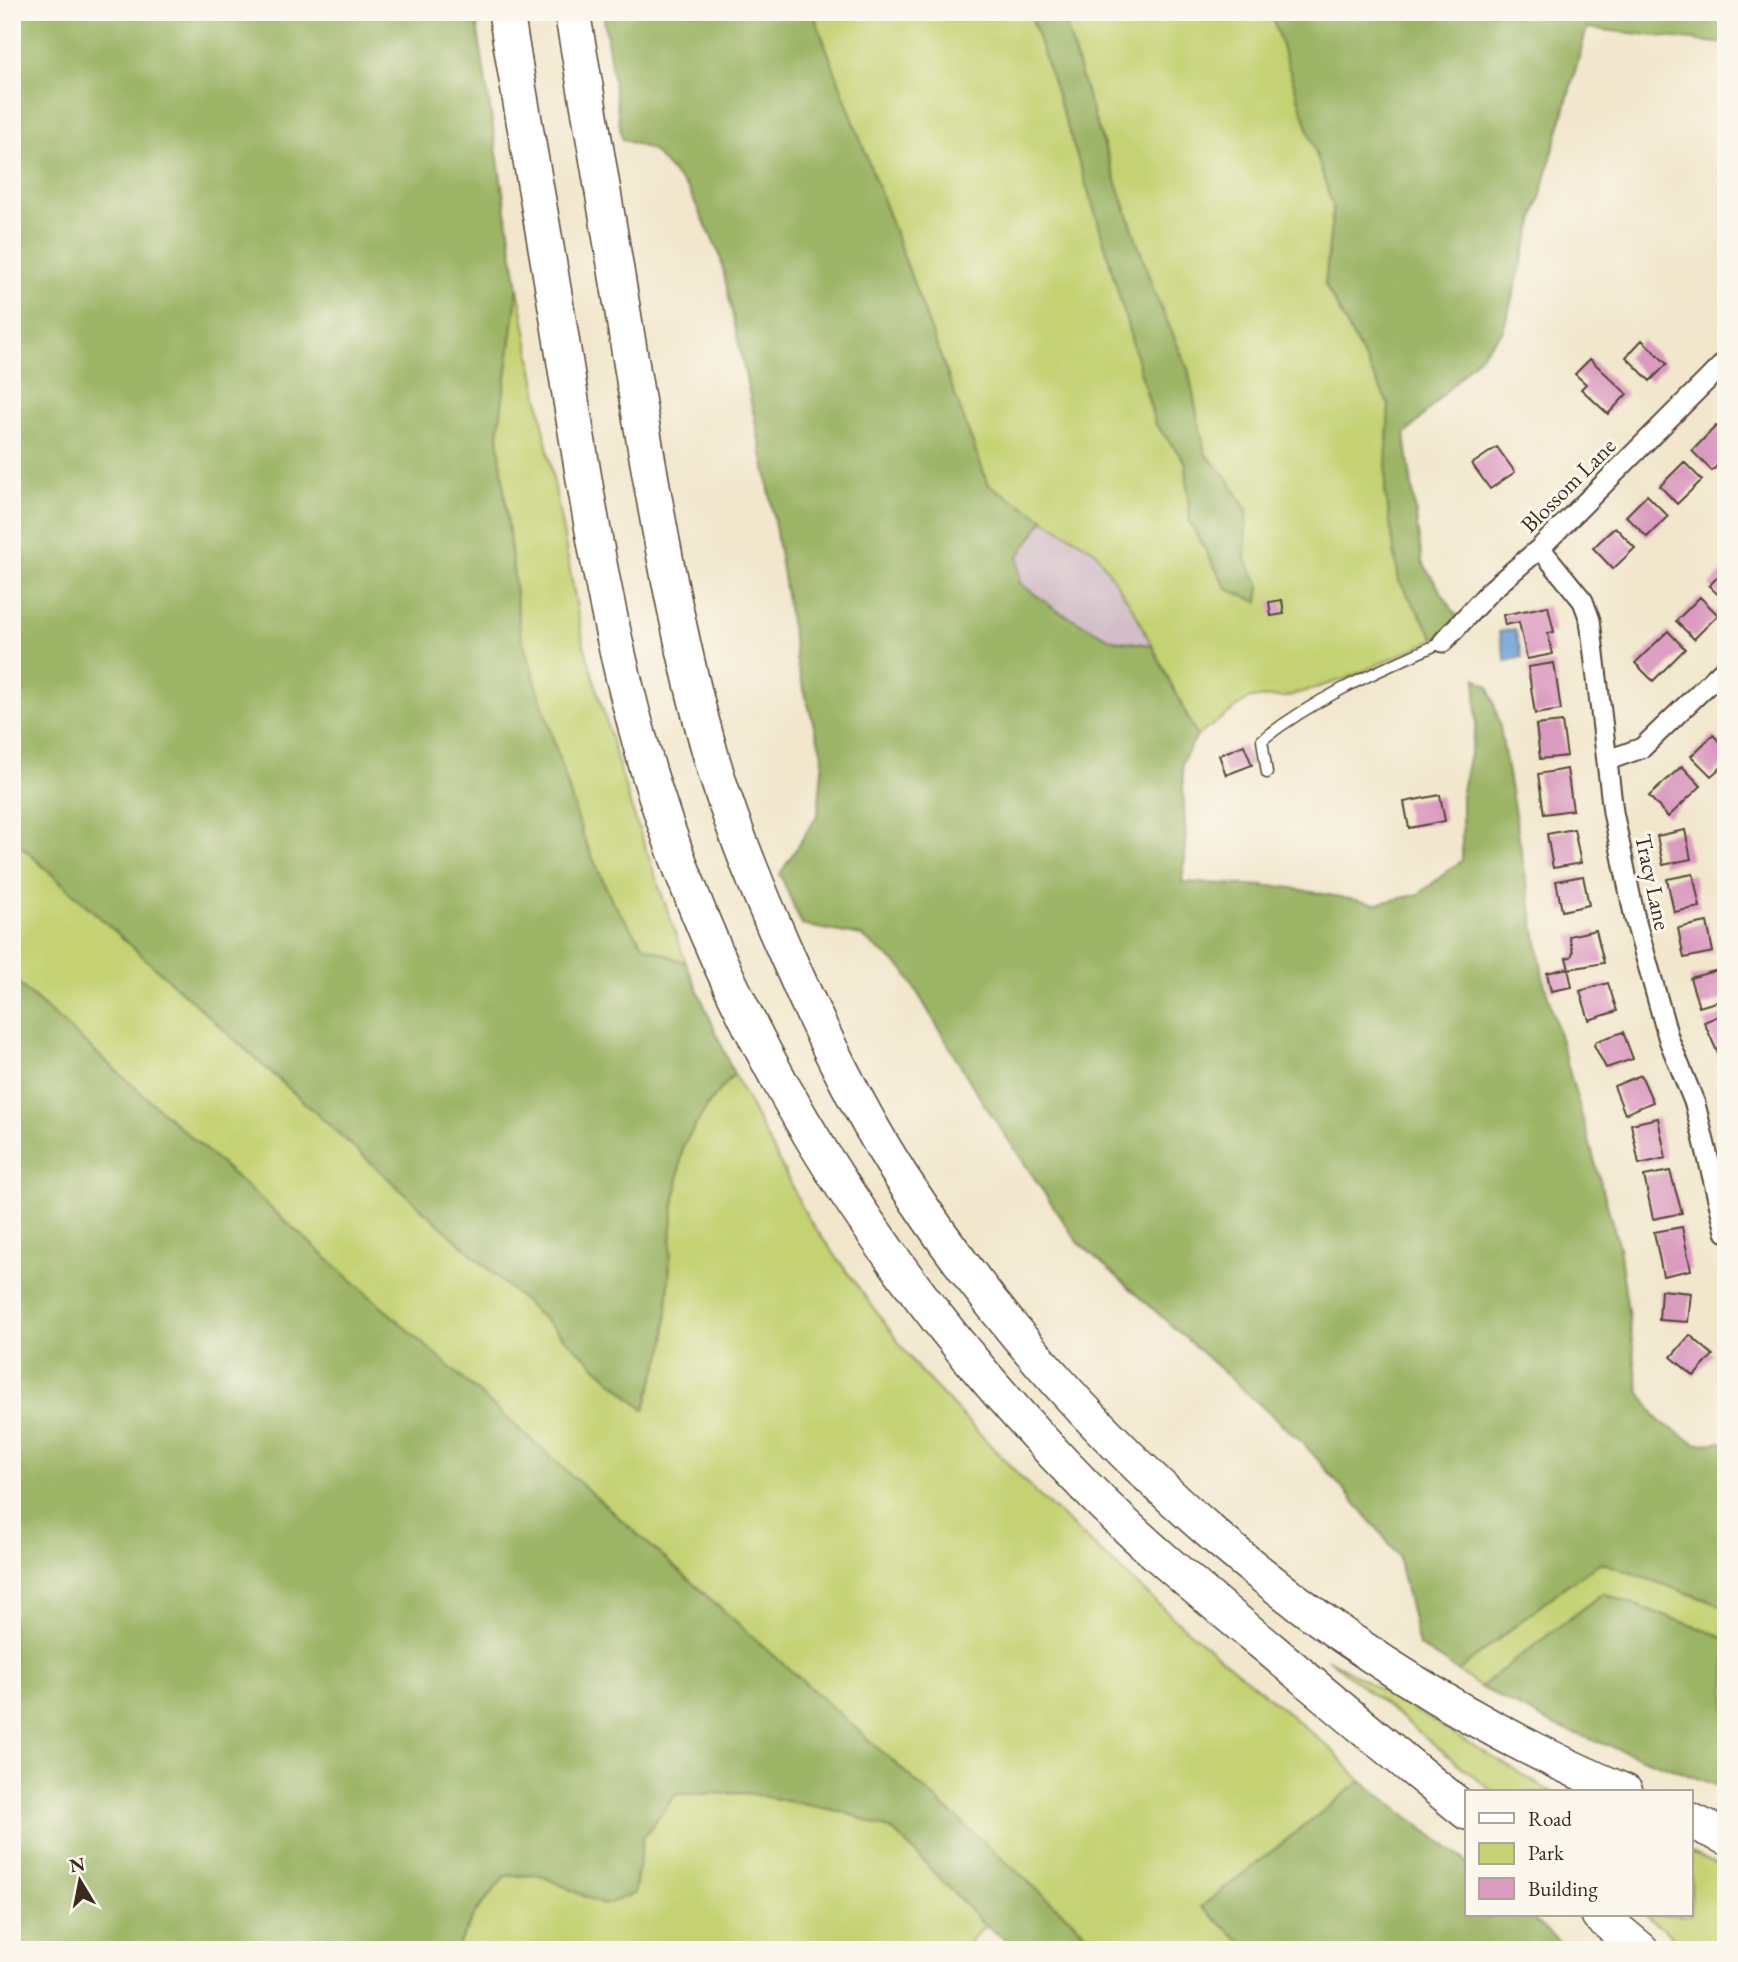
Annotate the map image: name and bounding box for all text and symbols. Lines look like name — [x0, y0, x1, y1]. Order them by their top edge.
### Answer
street label: Blossom Lane — [1514, 431, 1622, 539]
street label: Tracy Lane — [1628, 831, 1678, 933]
legend — [1465, 1790, 1692, 1916]
text: Road — [1528, 1805, 1572, 1832]
text: Park — [1528, 1839, 1565, 1866]
north arrow — [46, 1846, 116, 1916]
text: N — [67, 1851, 87, 1878]
text: Building — [1528, 1875, 1598, 1902]

